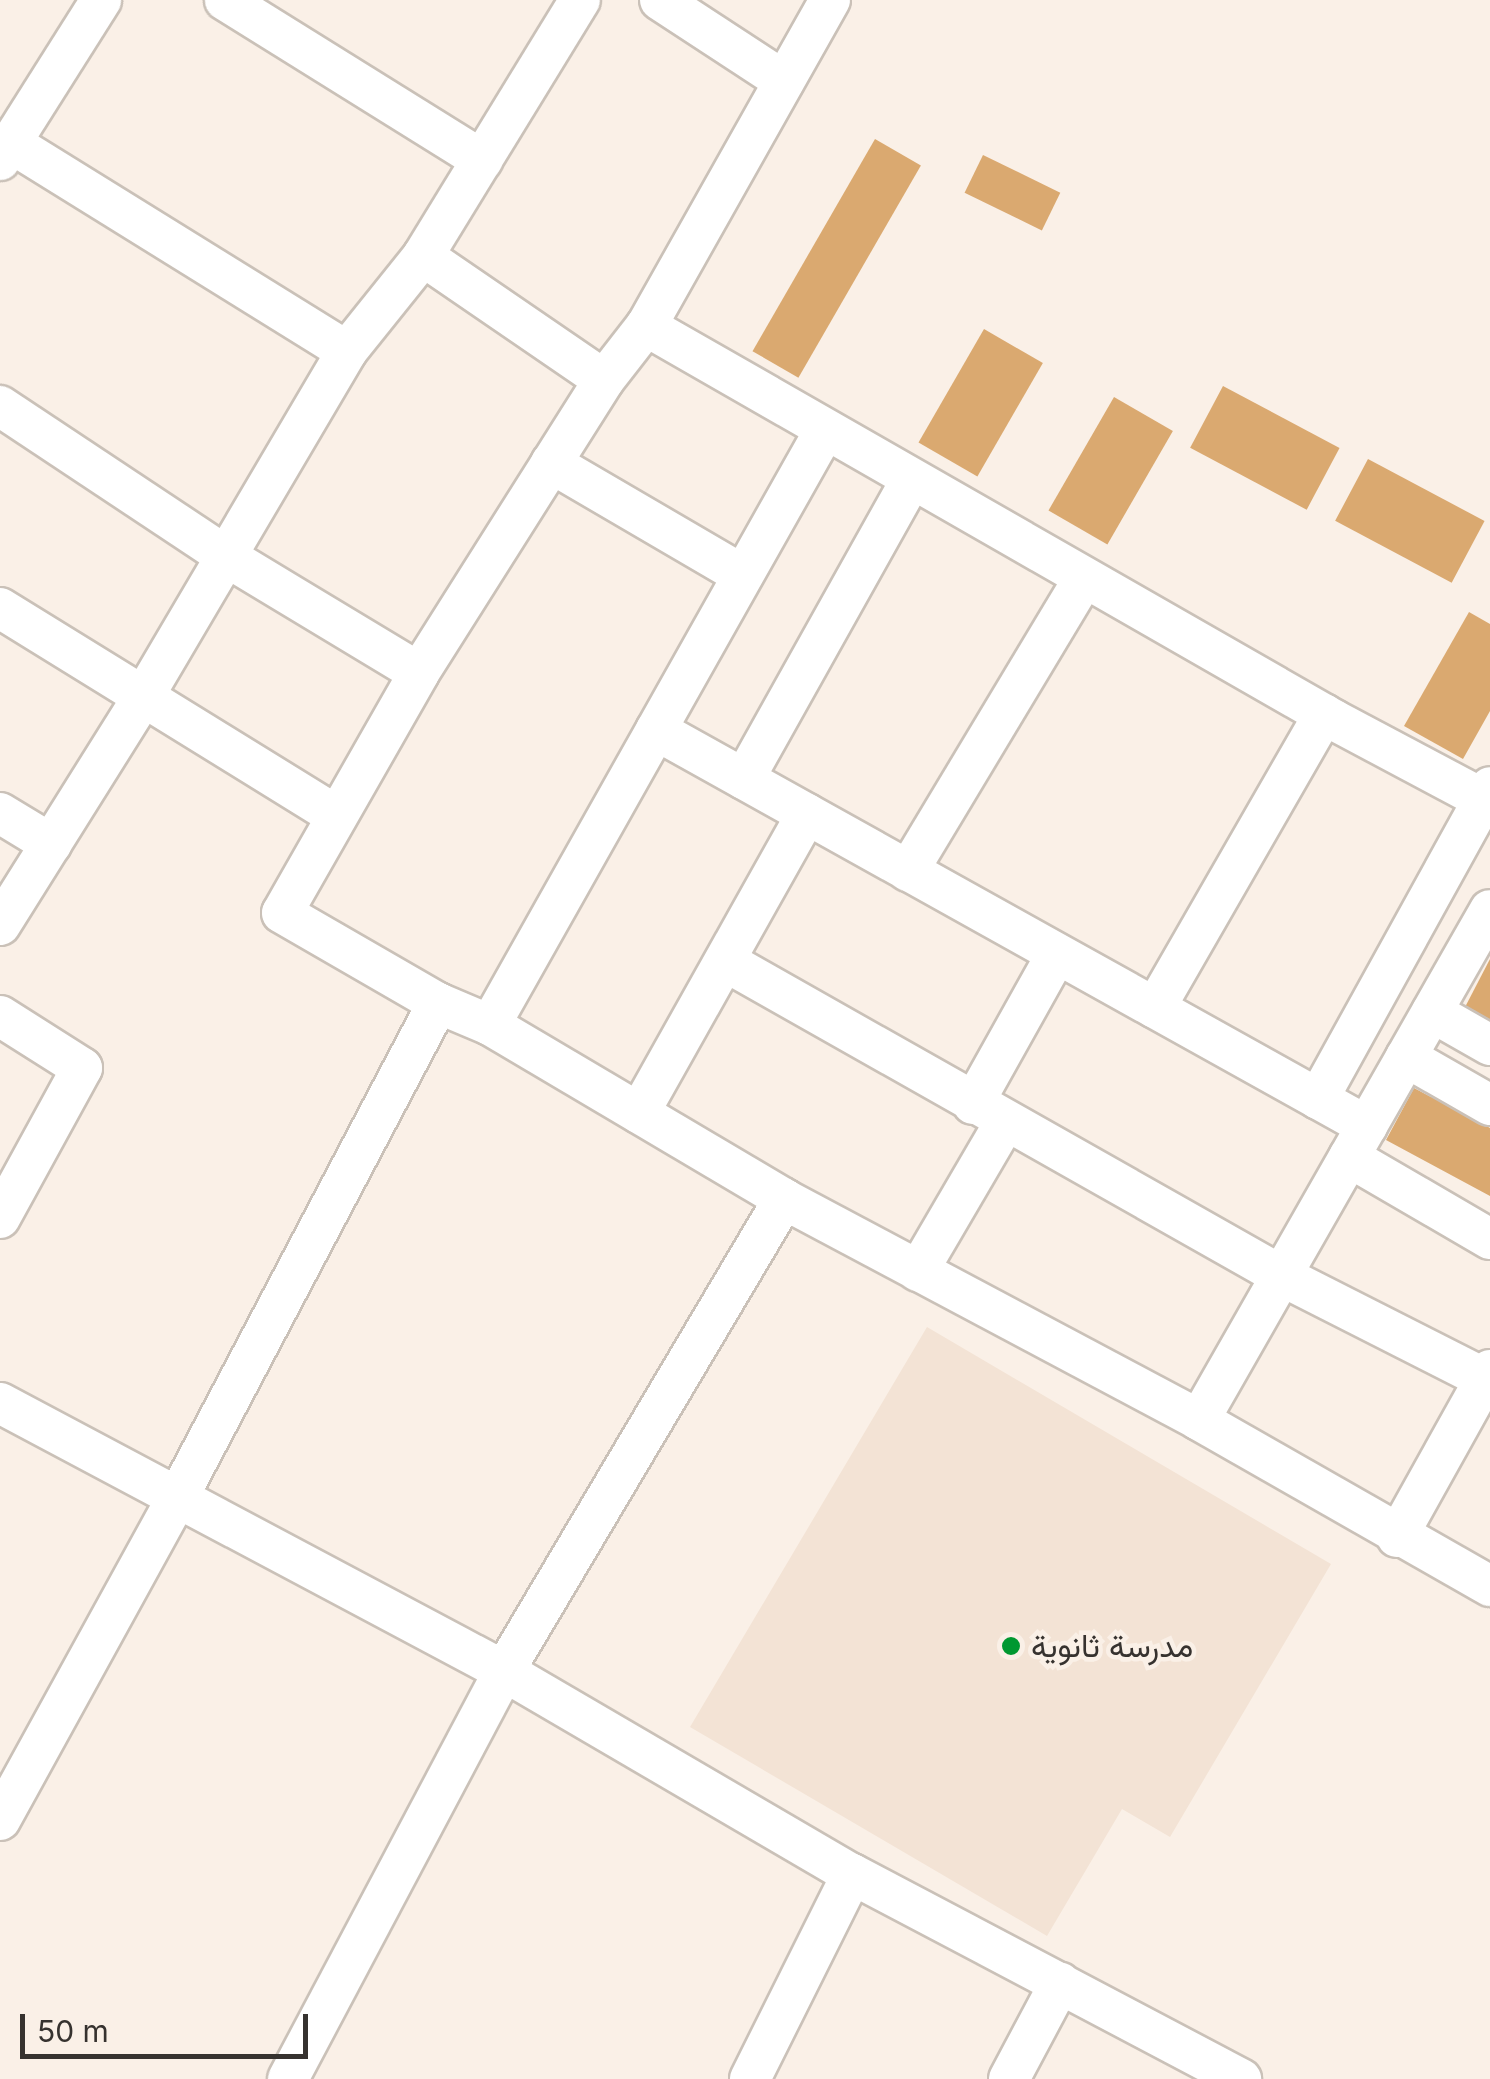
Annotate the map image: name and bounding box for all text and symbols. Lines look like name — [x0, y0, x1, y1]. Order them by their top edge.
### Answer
place label: مدرسة ثانوية — [1031, 1627, 1193, 1665]
marker: مدرسة ثانوية — [1000, 1635, 1022, 1657]
scale bar — [25, 1994, 312, 2056]
text: 50 m — [37, 2013, 109, 2049]

